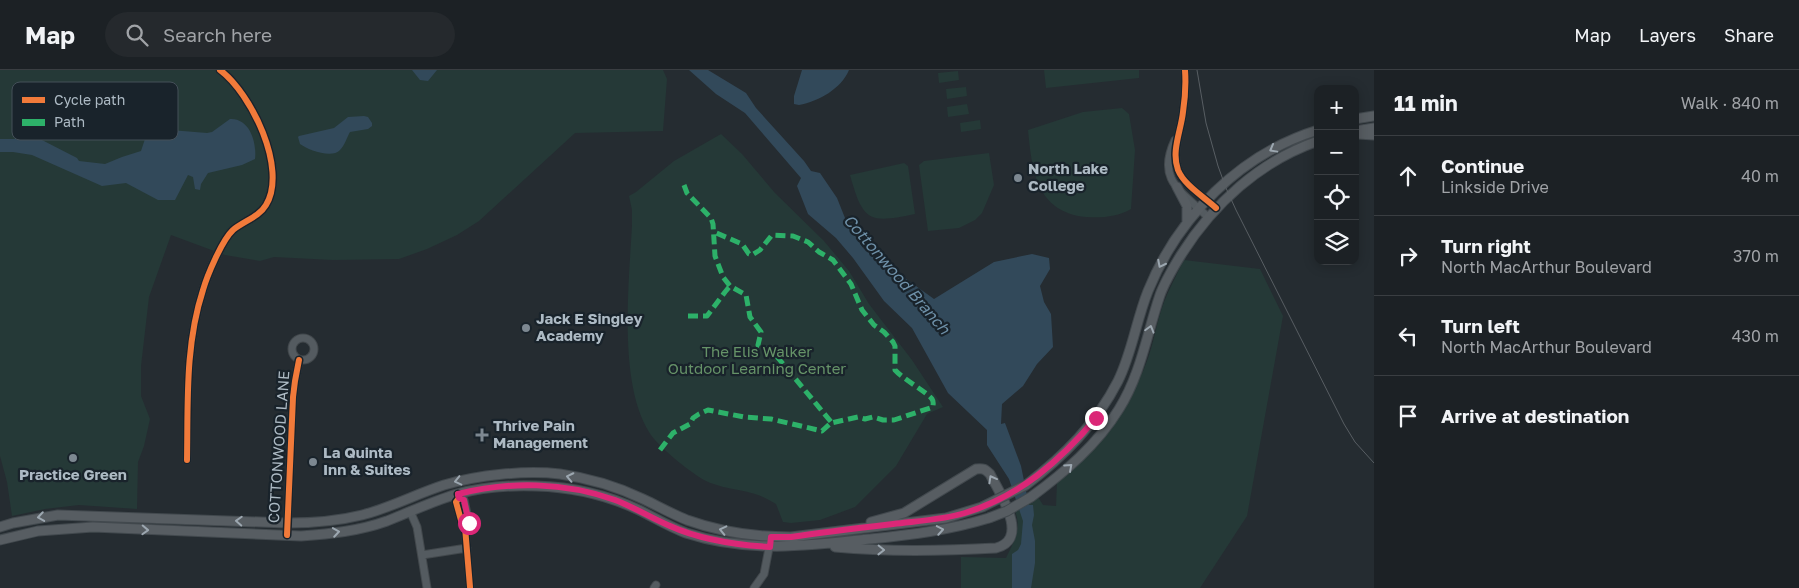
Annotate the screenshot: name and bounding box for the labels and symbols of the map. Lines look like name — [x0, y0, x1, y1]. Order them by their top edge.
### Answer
legend — [12, 82, 178, 140]
text: Cycle path — [54, 91, 125, 108]
text: Path — [54, 113, 85, 130]
one-way arrow — [1269, 142, 1278, 152]
place label: North Lake College — [1028, 159, 1108, 194]
marker: North Lake College — [1012, 172, 1024, 184]
water label: Cottonwood Branch — [839, 210, 955, 339]
one-way arrow — [1157, 258, 1167, 267]
place label: Jack E Singley Academy — [536, 309, 642, 344]
marker: Jack E Singley Academy — [520, 322, 532, 334]
one-way arrow — [1145, 326, 1155, 334]
park label: The Elis Walker Outdoor Learning Center — [668, 342, 846, 377]
street label: COTTONWOOD LANE — [264, 370, 292, 524]
route end — [1085, 407, 1108, 430]
place label: Thrive Pain Management — [493, 416, 588, 451]
marker: Thrive Pain Management — [475, 428, 489, 442]
place label: La Quinta Inn & Suites — [323, 443, 411, 478]
marker: Practice Green — [67, 452, 79, 464]
marker: La Quinta Inn & Suites — [307, 456, 319, 468]
one-way arrow — [1064, 464, 1073, 473]
place label: Practice Green — [19, 465, 127, 483]
one-way arrow — [566, 472, 575, 482]
one-way arrow — [455, 476, 463, 486]
one-way arrow — [988, 476, 998, 485]
one-way arrow — [37, 512, 46, 522]
route start — [458, 512, 481, 535]
one-way arrow — [234, 516, 242, 527]
one-way arrow — [142, 525, 149, 535]
one-way arrow — [719, 525, 728, 536]
one-way arrow — [935, 526, 944, 536]
one-way arrow — [331, 528, 340, 538]
one-way arrow — [877, 545, 885, 555]

